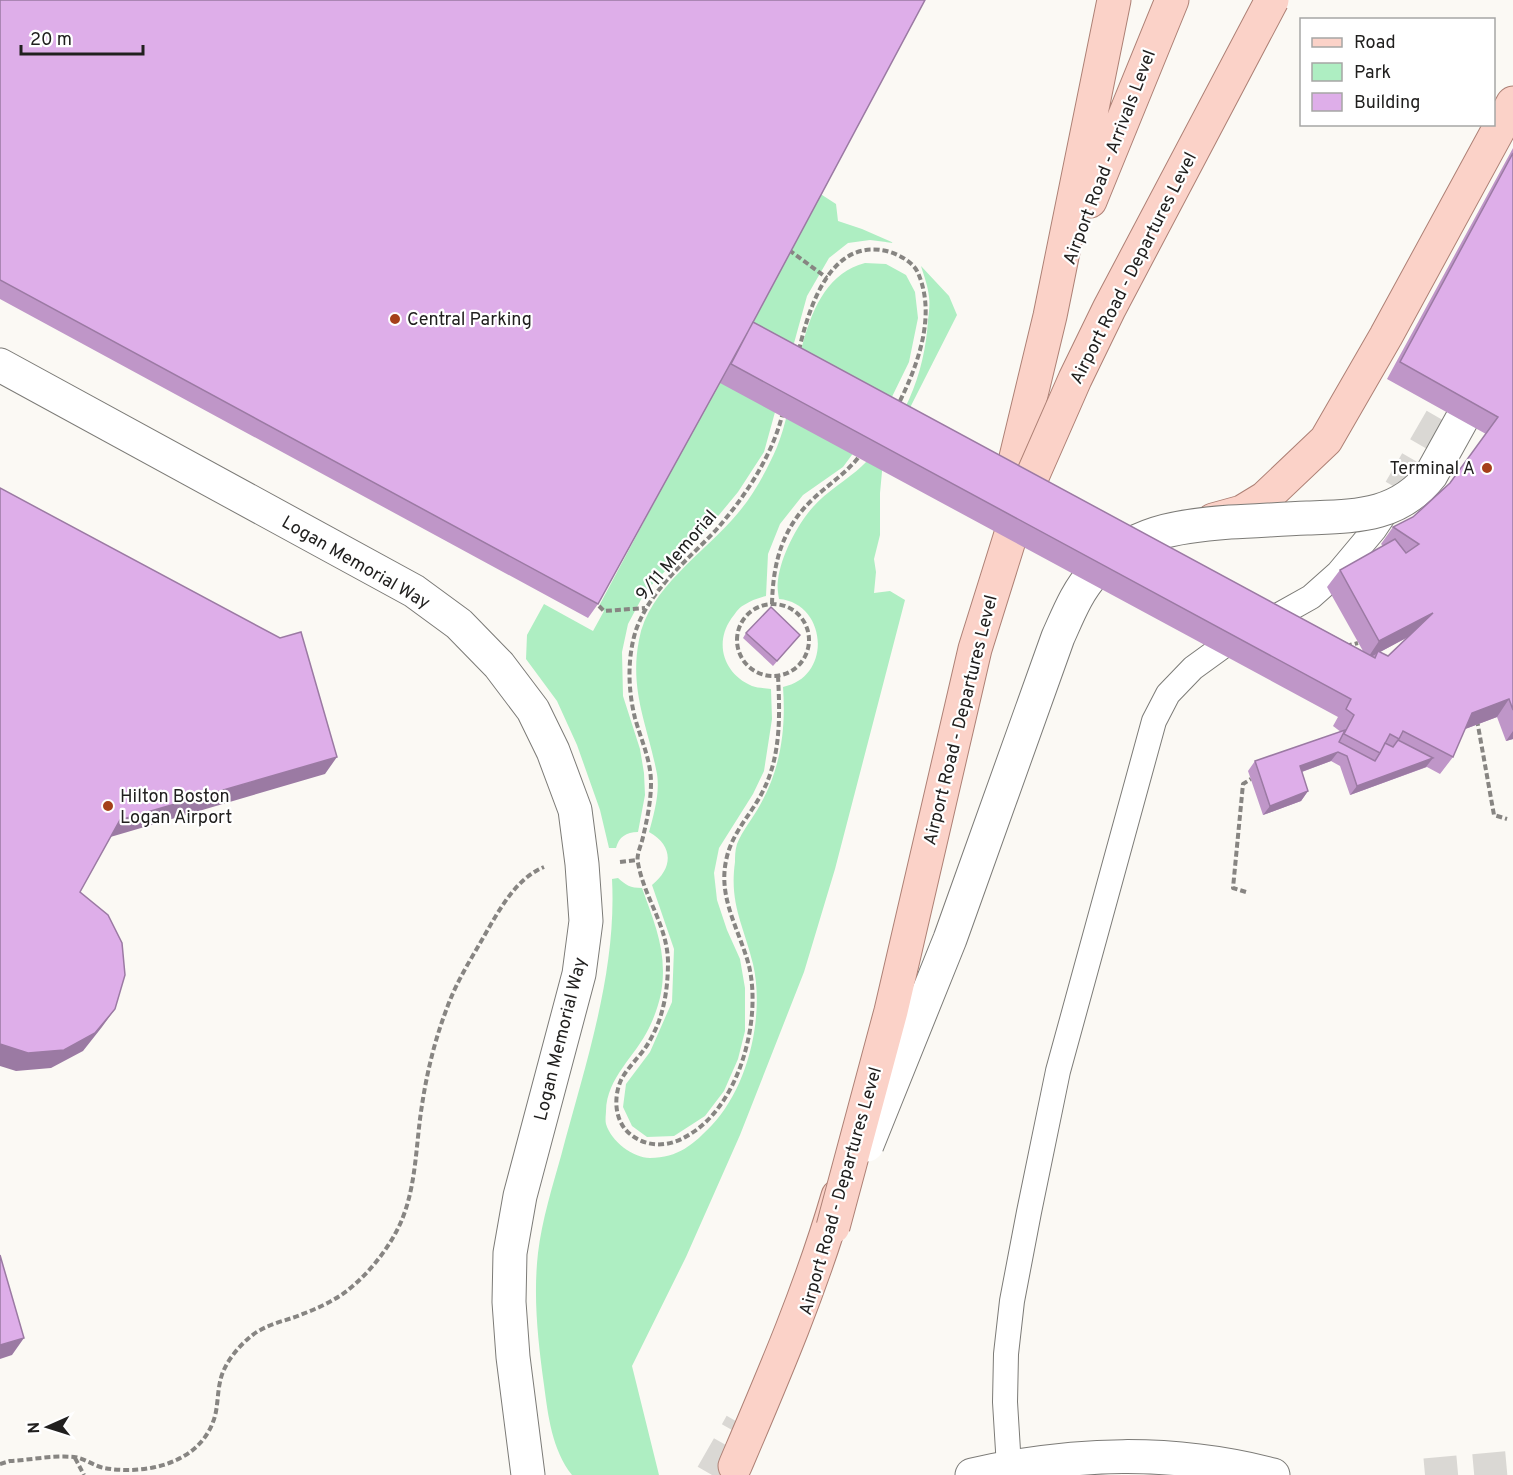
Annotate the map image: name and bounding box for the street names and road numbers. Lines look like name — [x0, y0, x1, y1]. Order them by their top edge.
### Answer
street label: Airport Road - Arrivals Level — [1059, 47, 1162, 268]
street label: Airport Road - Departures Level — [1066, 149, 1203, 389]
street label: 9/11 Memorial — [631, 506, 723, 606]
street label: Logan Memorial Way — [277, 511, 434, 615]
street label: Airport Road - Departures Level — [919, 593, 1004, 848]
street label: Logan Memorial Way — [530, 955, 593, 1124]
street label: Airport Road - Departures Level — [795, 1065, 888, 1318]

